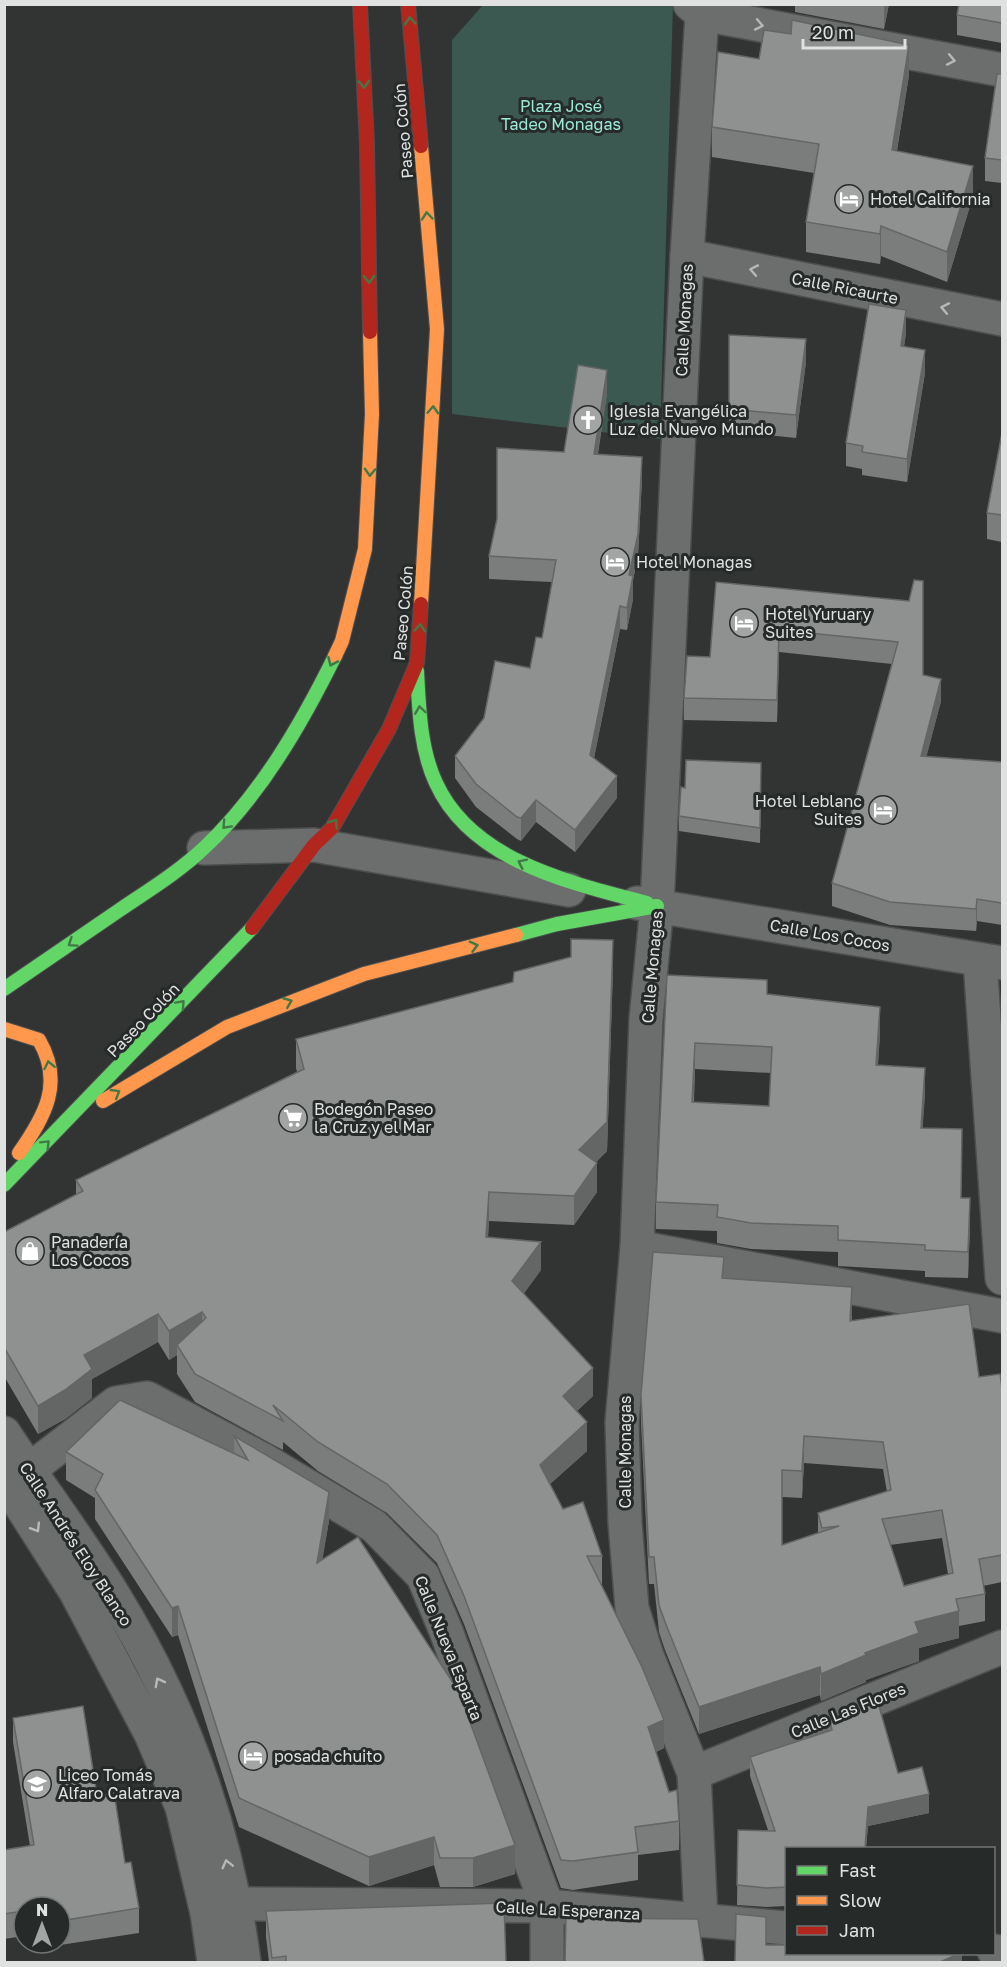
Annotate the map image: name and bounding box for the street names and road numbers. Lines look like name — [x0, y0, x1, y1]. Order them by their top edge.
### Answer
street label: Paseo Colón — [389, 83, 417, 179]
street label: Calle Monagas — [671, 263, 697, 377]
street label: Calle Ricaurte — [790, 268, 900, 308]
street label: Paseo Colón — [389, 565, 417, 661]
street label: Calle Monagas — [637, 910, 667, 1024]
street label: Calle Los Cocos — [768, 915, 892, 955]
street label: Paseo Colón — [103, 979, 183, 1061]
street label: Calle Monagas — [615, 1396, 635, 1508]
street label: Calle Andrés Eloy Blanco — [15, 1458, 137, 1630]
street label: Calle Nueva Esparta — [411, 1573, 487, 1723]
street label: Calle Las Flores — [788, 1678, 908, 1742]
street label: Calle La Esperanza — [495, 1896, 641, 1924]

